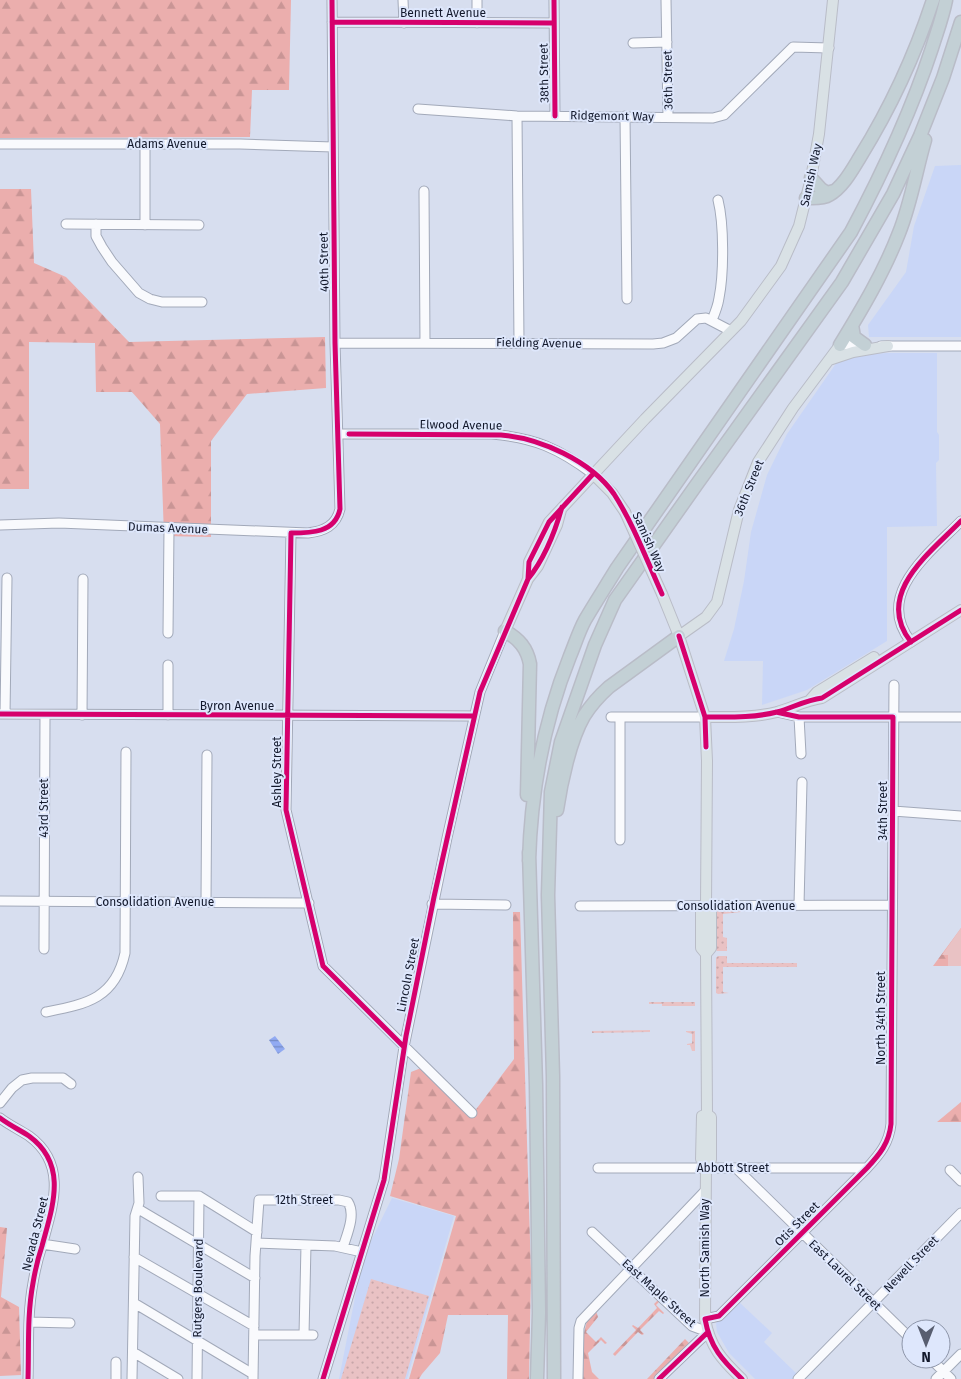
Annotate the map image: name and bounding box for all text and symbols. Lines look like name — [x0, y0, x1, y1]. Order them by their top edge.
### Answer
street label: Bennett Avenue — [400, 6, 486, 20]
street label: 38th Street — [536, 42, 552, 103]
street label: 36th Street — [660, 49, 676, 110]
street label: Ridgemont Way — [570, 108, 654, 124]
street label: Adams Avenue — [127, 137, 207, 151]
street label: Samish Way — [797, 142, 825, 208]
street label: 40th Street — [316, 231, 332, 292]
street label: Fielding Avenue — [496, 335, 582, 351]
street label: Elwood Avenue — [420, 417, 502, 433]
street label: 36th Street — [731, 457, 767, 518]
street label: Samish Way — [630, 510, 669, 574]
street label: Dumas Avenue — [128, 520, 208, 536]
street label: Byron Avenue — [200, 699, 274, 713]
street label: Ashley Street — [270, 736, 284, 808]
street label: 43rd Street — [37, 778, 51, 838]
street label: 34th Street — [876, 781, 890, 841]
street label: Consolidation Avenue — [96, 895, 214, 909]
street label: Consolidation Avenue — [677, 899, 795, 913]
street label: Lincoln Street — [394, 936, 422, 1013]
street label: North 34th Street — [874, 970, 888, 1065]
street label: Abbott Street — [697, 1161, 770, 1175]
street label: 12th Street — [275, 1193, 334, 1207]
street label: Nevada Street — [19, 1195, 51, 1273]
street label: Otis Street — [772, 1198, 823, 1249]
street label: North Samish Way — [698, 1199, 712, 1297]
street label: Newell Street — [881, 1233, 942, 1295]
street label: East Laurel Street — [806, 1237, 885, 1314]
street label: Rutgers Boulevard — [190, 1238, 206, 1338]
street label: East Maple Street — [619, 1256, 699, 1330]
north arrow — [901, 1319, 951, 1369]
text: N — [921, 1348, 931, 1365]

